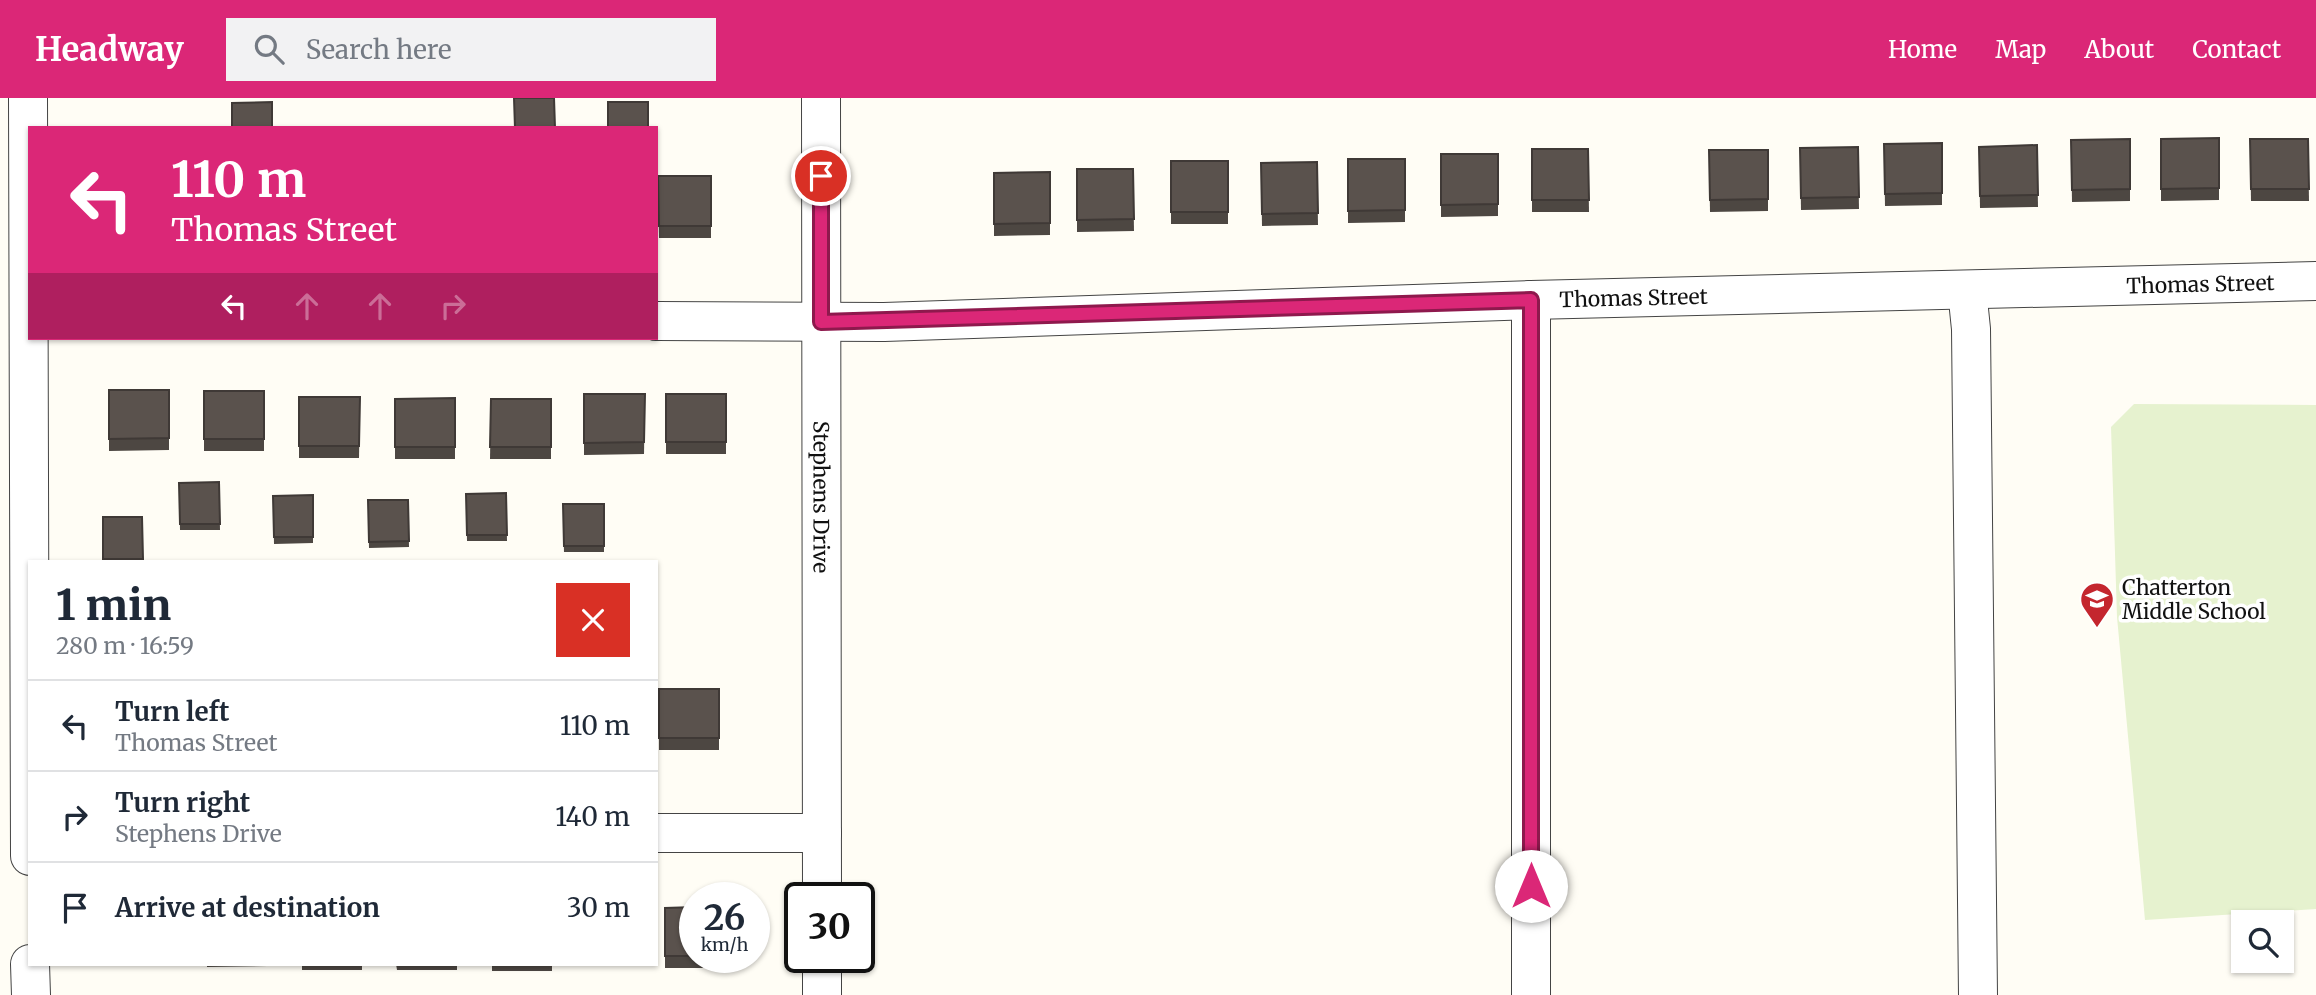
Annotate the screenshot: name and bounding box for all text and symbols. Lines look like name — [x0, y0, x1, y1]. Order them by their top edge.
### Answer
search box — [226, 18, 716, 81]
text: Headway — [35, 29, 184, 70]
icon: search — [250, 30, 288, 68]
text: Search here — [306, 33, 452, 66]
text: Home — [1888, 34, 1957, 65]
text: Map — [1995, 34, 2046, 65]
text: About — [2084, 34, 2154, 65]
text: Contact — [2192, 34, 2281, 65]
pin — [791, 146, 851, 206]
text: 110 m — [171, 149, 306, 210]
icon: left — [56, 154, 147, 245]
icon: arrive — [802, 157, 840, 195]
text: Thomas Street — [171, 210, 397, 250]
street label: Thomas Street — [2126, 269, 2275, 299]
street label: Thomas Street — [1559, 282, 1708, 313]
icon: left — [215, 287, 253, 325]
icon: ahead — [288, 287, 326, 325]
icon: ahead — [361, 287, 399, 325]
icon: right — [434, 287, 472, 325]
street label: Stephens Drive — [808, 421, 835, 573]
place label: Chatterton Middle School — [2122, 574, 2266, 625]
text: 1 min — [56, 579, 171, 631]
school or university icon: Chatterton Middle School — [2078, 580, 2116, 629]
button: close — [556, 583, 630, 657]
text: 280 m · 16:59 — [56, 631, 194, 660]
text: Turn left — [115, 695, 229, 728]
icon: left — [56, 707, 94, 745]
text: 110 m — [560, 709, 630, 742]
text: Thomas Street — [115, 728, 277, 757]
text: Turn right — [115, 786, 250, 819]
icon: right — [56, 798, 94, 836]
text: 140 m — [555, 800, 630, 833]
text: Stephens Drive — [115, 819, 282, 848]
position arrow — [1494, 849, 1568, 923]
speed limit sign: 30 — [784, 882, 875, 973]
icon: arrive — [56, 889, 94, 927]
text: Arrive at destination — [115, 891, 380, 924]
text: 30 m — [567, 891, 630, 924]
text: 26 — [704, 896, 745, 940]
map controls — [2231, 910, 2294, 973]
button: search — [2231, 910, 2294, 973]
text: km/h — [701, 933, 748, 956]

